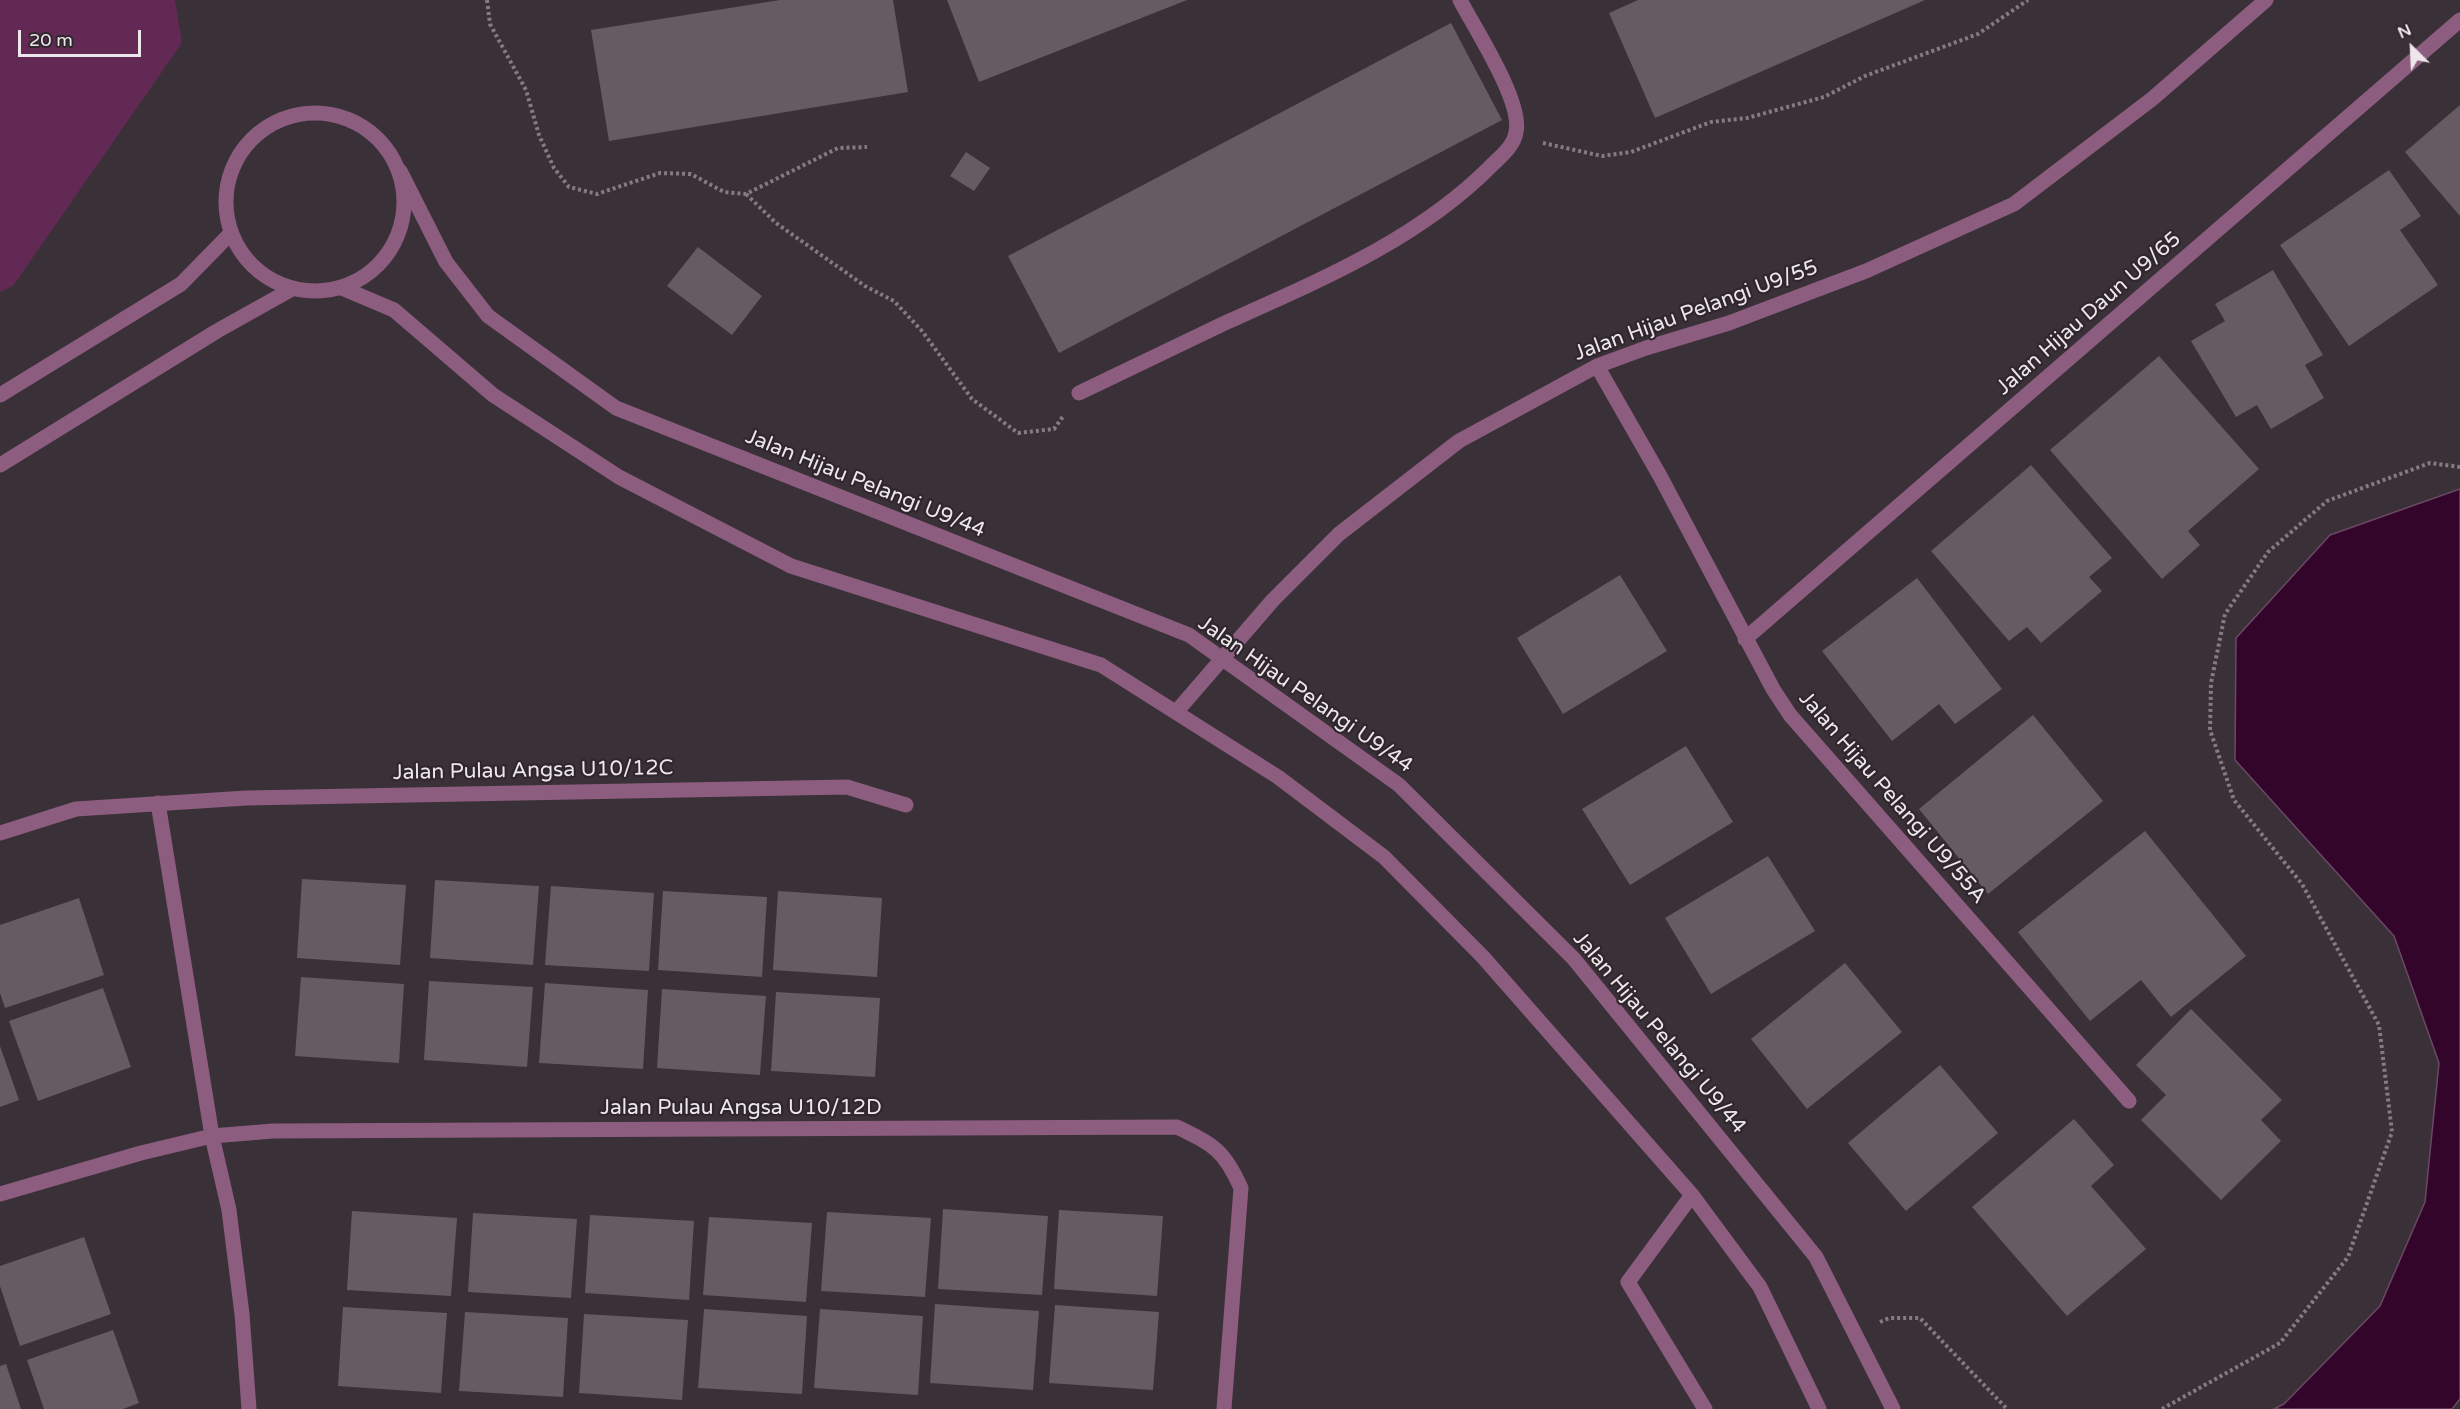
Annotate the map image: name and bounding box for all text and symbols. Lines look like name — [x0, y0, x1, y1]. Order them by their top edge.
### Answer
scale bar — [21, 18, 144, 56]
north arrow — [2382, 18, 2442, 78]
text: N — [2395, 20, 2415, 43]
text: 20 m — [29, 29, 73, 51]
street label: Jalan Hijau Daun U9/65 — [1992, 227, 2186, 401]
street label: Jalan Hijau Pelangi U9/55 — [1571, 255, 1821, 367]
street label: Jalan Hijau Pelangi U9/44 — [742, 424, 988, 544]
street label: Jalan Hijau Pelangi U9/44 — [1193, 611, 1417, 779]
street label: Jalan Hijau Pelangi U9/55A — [1793, 687, 1991, 909]
street label: Jalan Pulau Angsa U10/12C — [393, 756, 673, 786]
street label: Jalan Hijau Pelangi U9/44 — [1567, 927, 1751, 1139]
street label: Jalan Pulau Angsa U10/12D — [600, 1095, 882, 1121]

